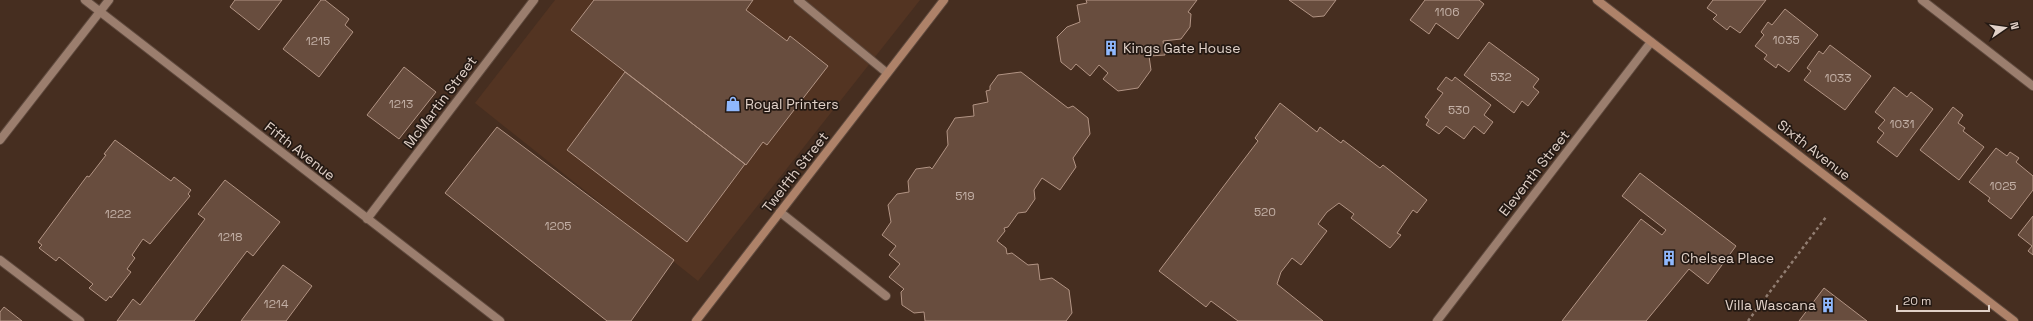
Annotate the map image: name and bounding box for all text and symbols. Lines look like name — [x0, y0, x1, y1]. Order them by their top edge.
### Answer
house number: 1106 — [1434, 4, 1460, 20]
north arrow — [1985, 8, 2025, 48]
text: N — [2007, 21, 2022, 31]
house number: 1035 — [1772, 32, 1800, 48]
house number: 1215 — [306, 33, 330, 49]
building icon: Kings Gate House — [1102, 39, 1120, 57]
place label: Kings Gate House — [1123, 39, 1241, 57]
street label: McMartin Street — [399, 52, 481, 152]
house number: 532 — [1490, 69, 1512, 85]
house number: 1033 — [1824, 70, 1852, 86]
shop icon: Royal Printers — [724, 95, 742, 113]
place label: Royal Printers — [745, 95, 839, 113]
house number: 1213 — [389, 96, 413, 112]
house number: 530 — [1448, 102, 1470, 118]
street label: Sixth Avenue — [1774, 116, 1854, 184]
house number: 1031 — [1890, 116, 1914, 132]
street label: Fifth Avenue — [261, 118, 339, 184]
street label: Eleventh Street — [1495, 126, 1573, 220]
street label: Twelfth Street — [758, 128, 832, 216]
house number: 1025 — [1989, 178, 2017, 194]
house number: 519 — [955, 188, 975, 204]
house number: 520 — [1254, 204, 1276, 220]
house number: 1222 — [105, 206, 131, 222]
house number: 1205 — [544, 218, 572, 234]
house number: 1218 — [218, 229, 242, 245]
building icon: Chelsea Place — [1660, 249, 1678, 267]
place label: Chelsea Place — [1681, 249, 1774, 267]
scale bar — [1897, 287, 1989, 313]
text: 20 m — [1903, 293, 1931, 309]
house number: 1214 — [264, 296, 289, 312]
place label: Villa Wascana — [1725, 296, 1816, 314]
building icon: Villa Wascana — [1819, 296, 1837, 314]

